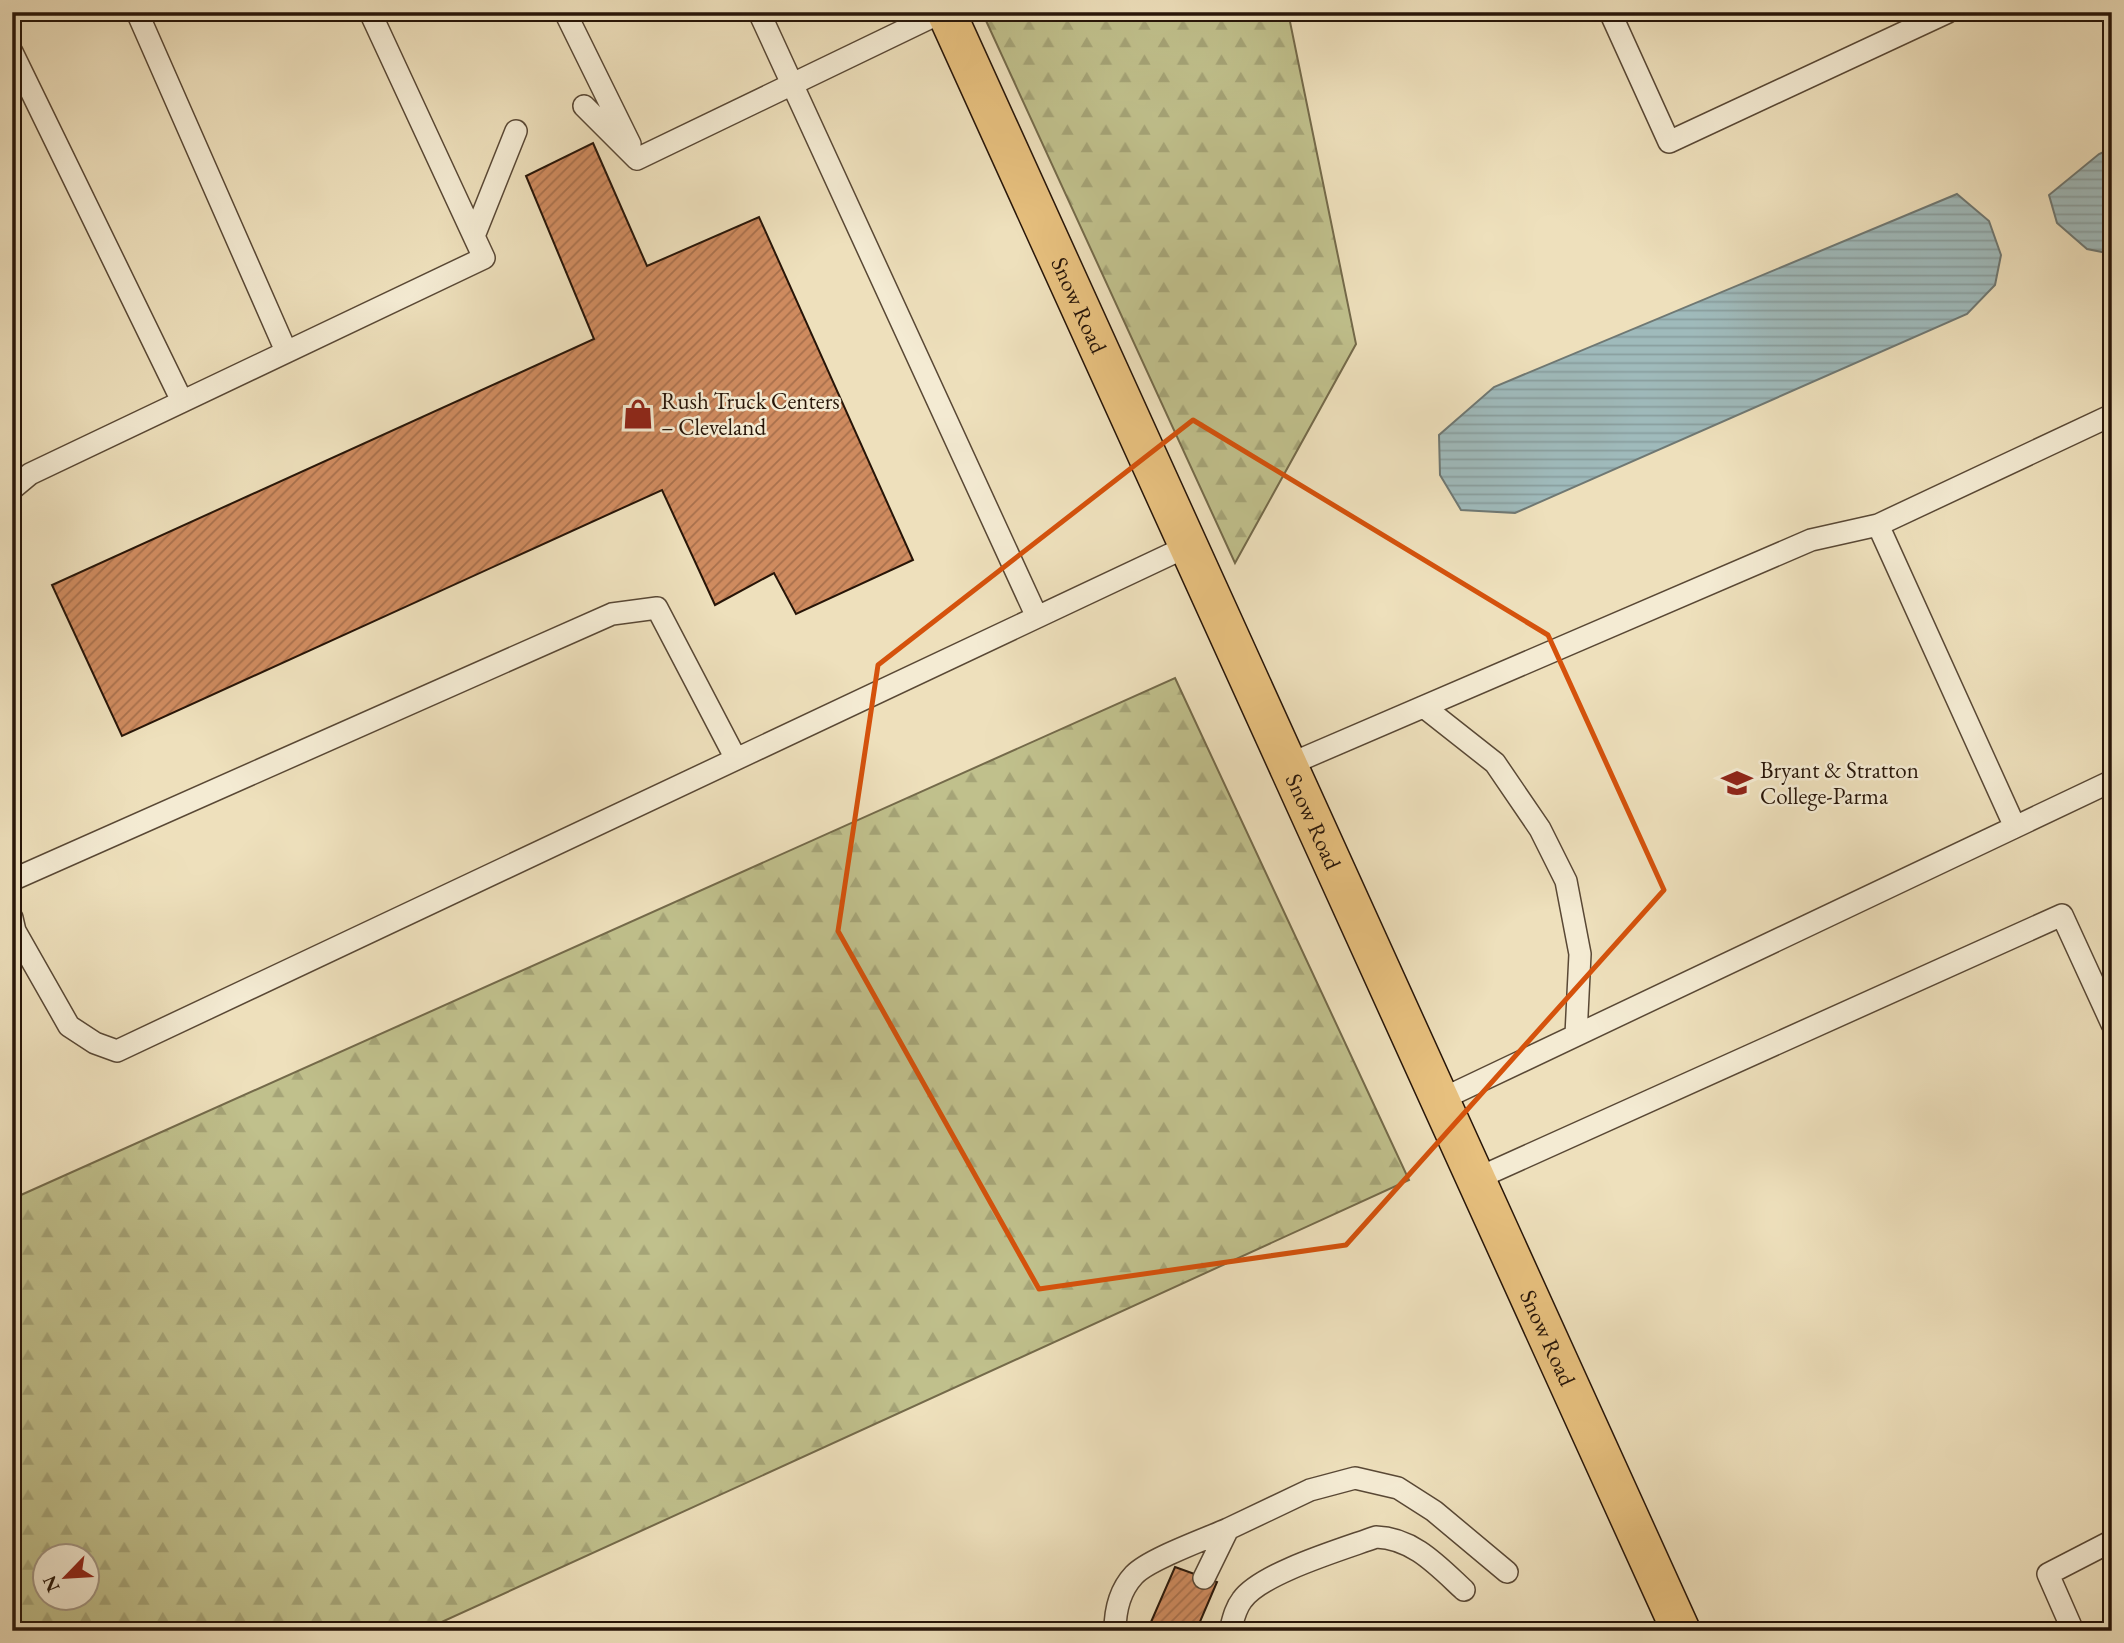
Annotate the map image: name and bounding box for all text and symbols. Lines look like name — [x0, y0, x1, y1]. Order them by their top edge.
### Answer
street label: Snow Road — [1044, 252, 1114, 358]
place label: Rush Truck Centers – Cleveland — [661, 386, 840, 442]
shop icon: Rush Truck Centers – Cleveland — [621, 397, 655, 431]
place label: Bryant & Stratton College-Parma — [1760, 755, 1919, 811]
school or university icon: Bryant & Stratton College-Parma — [1720, 766, 1754, 800]
street label: Snow Road — [1279, 769, 1348, 875]
street label: Snow Road — [1513, 1285, 1583, 1391]
north arrow — [32, 1542, 102, 1612]
text: N — [36, 1571, 66, 1596]

